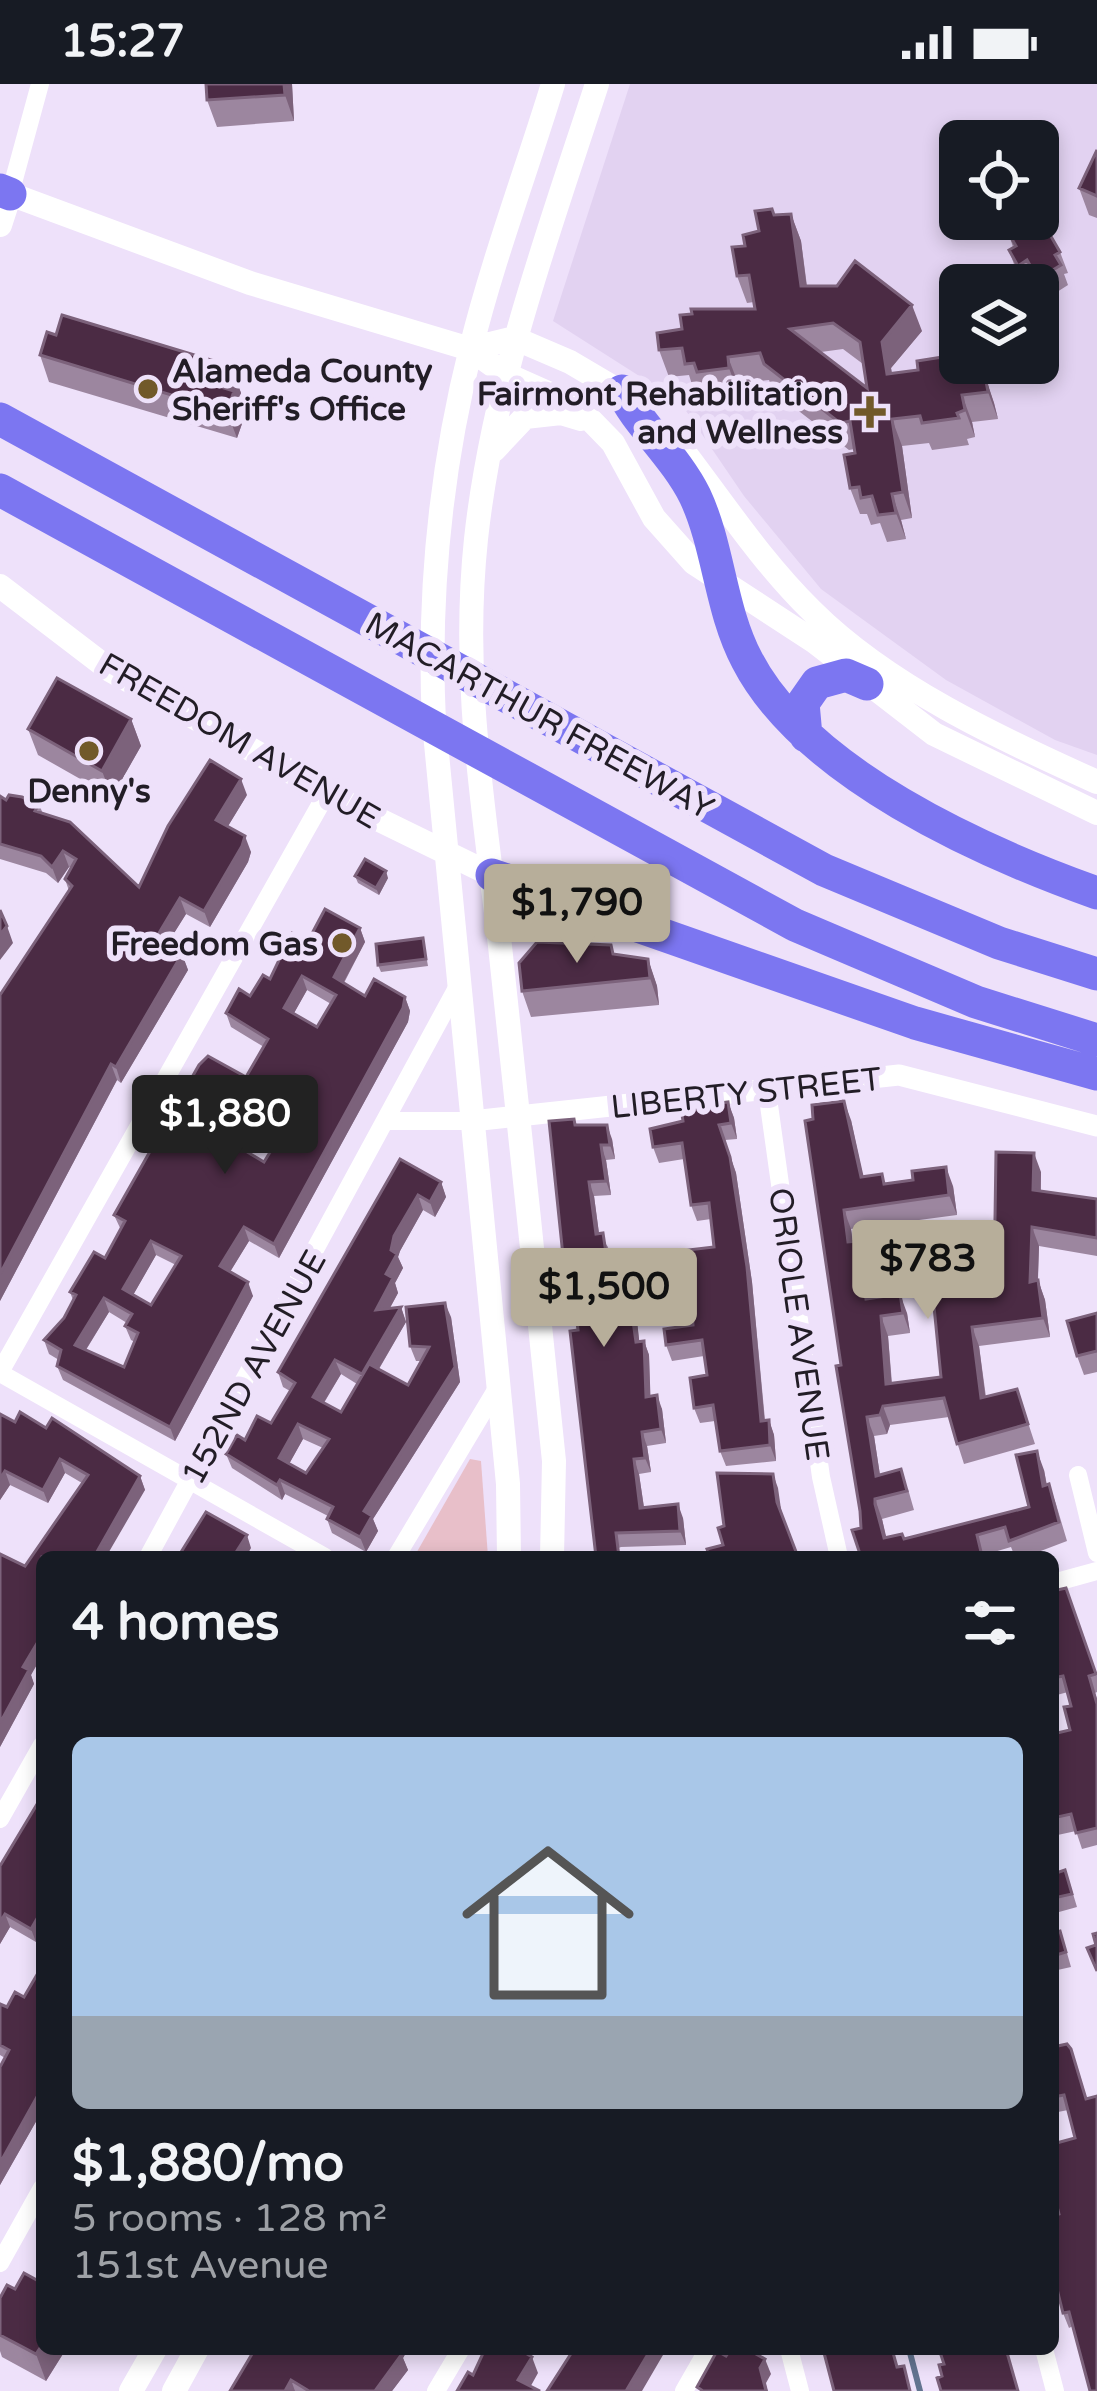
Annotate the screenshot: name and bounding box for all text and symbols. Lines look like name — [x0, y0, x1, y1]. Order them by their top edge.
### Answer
text: 15:27 — [60, 15, 185, 69]
map controls — [939, 120, 1059, 384]
button: locate — [939, 120, 1059, 240]
button: layers — [939, 264, 1059, 384]
place label: Alameda County Sheriff's Office — [172, 352, 433, 429]
place label: Fairmont Rehabilitation and Wellness — [477, 375, 843, 452]
marker: Alameda County Sheriff's Office — [135, 376, 161, 402]
marker: Fairmont Rehabilitation and Wellness — [854, 396, 886, 428]
street label: MACARTHUR FREEWAY — [358, 604, 720, 828]
street label: FREEDOM AVENUE — [92, 645, 386, 838]
marker: Denny's — [76, 738, 102, 764]
place label: Denny's — [27, 772, 151, 811]
pin: $1,790 — [479, 864, 675, 966]
text: $1,790 — [511, 879, 643, 926]
place label: Freedom Gas — [110, 925, 318, 964]
marker: Freedom Gas — [329, 930, 355, 956]
street label: LIBERTY STREET — [609, 1060, 883, 1127]
pin: $1,880 — [127, 1075, 323, 1177]
text: $1,880 — [159, 1090, 291, 1137]
street label: ORIOLE AVENUE — [760, 1185, 837, 1463]
pin: $783 — [857, 1220, 999, 1322]
text: $783 — [879, 1235, 977, 1282]
street label: 152ND AVENUE — [174, 1244, 335, 1492]
pin: $1,500 — [506, 1248, 702, 1350]
text: $1,500 — [538, 1263, 670, 1310]
icon: filters — [957, 1590, 1023, 1656]
text: 4 homes — [72, 1592, 280, 1654]
icon: home — [440, 1815, 656, 2031]
text: $1,880/mo — [72, 2133, 344, 2195]
text: 5 rooms · 128 m² — [72, 2195, 387, 2242]
text: 151st Avenue — [72, 2242, 329, 2289]

